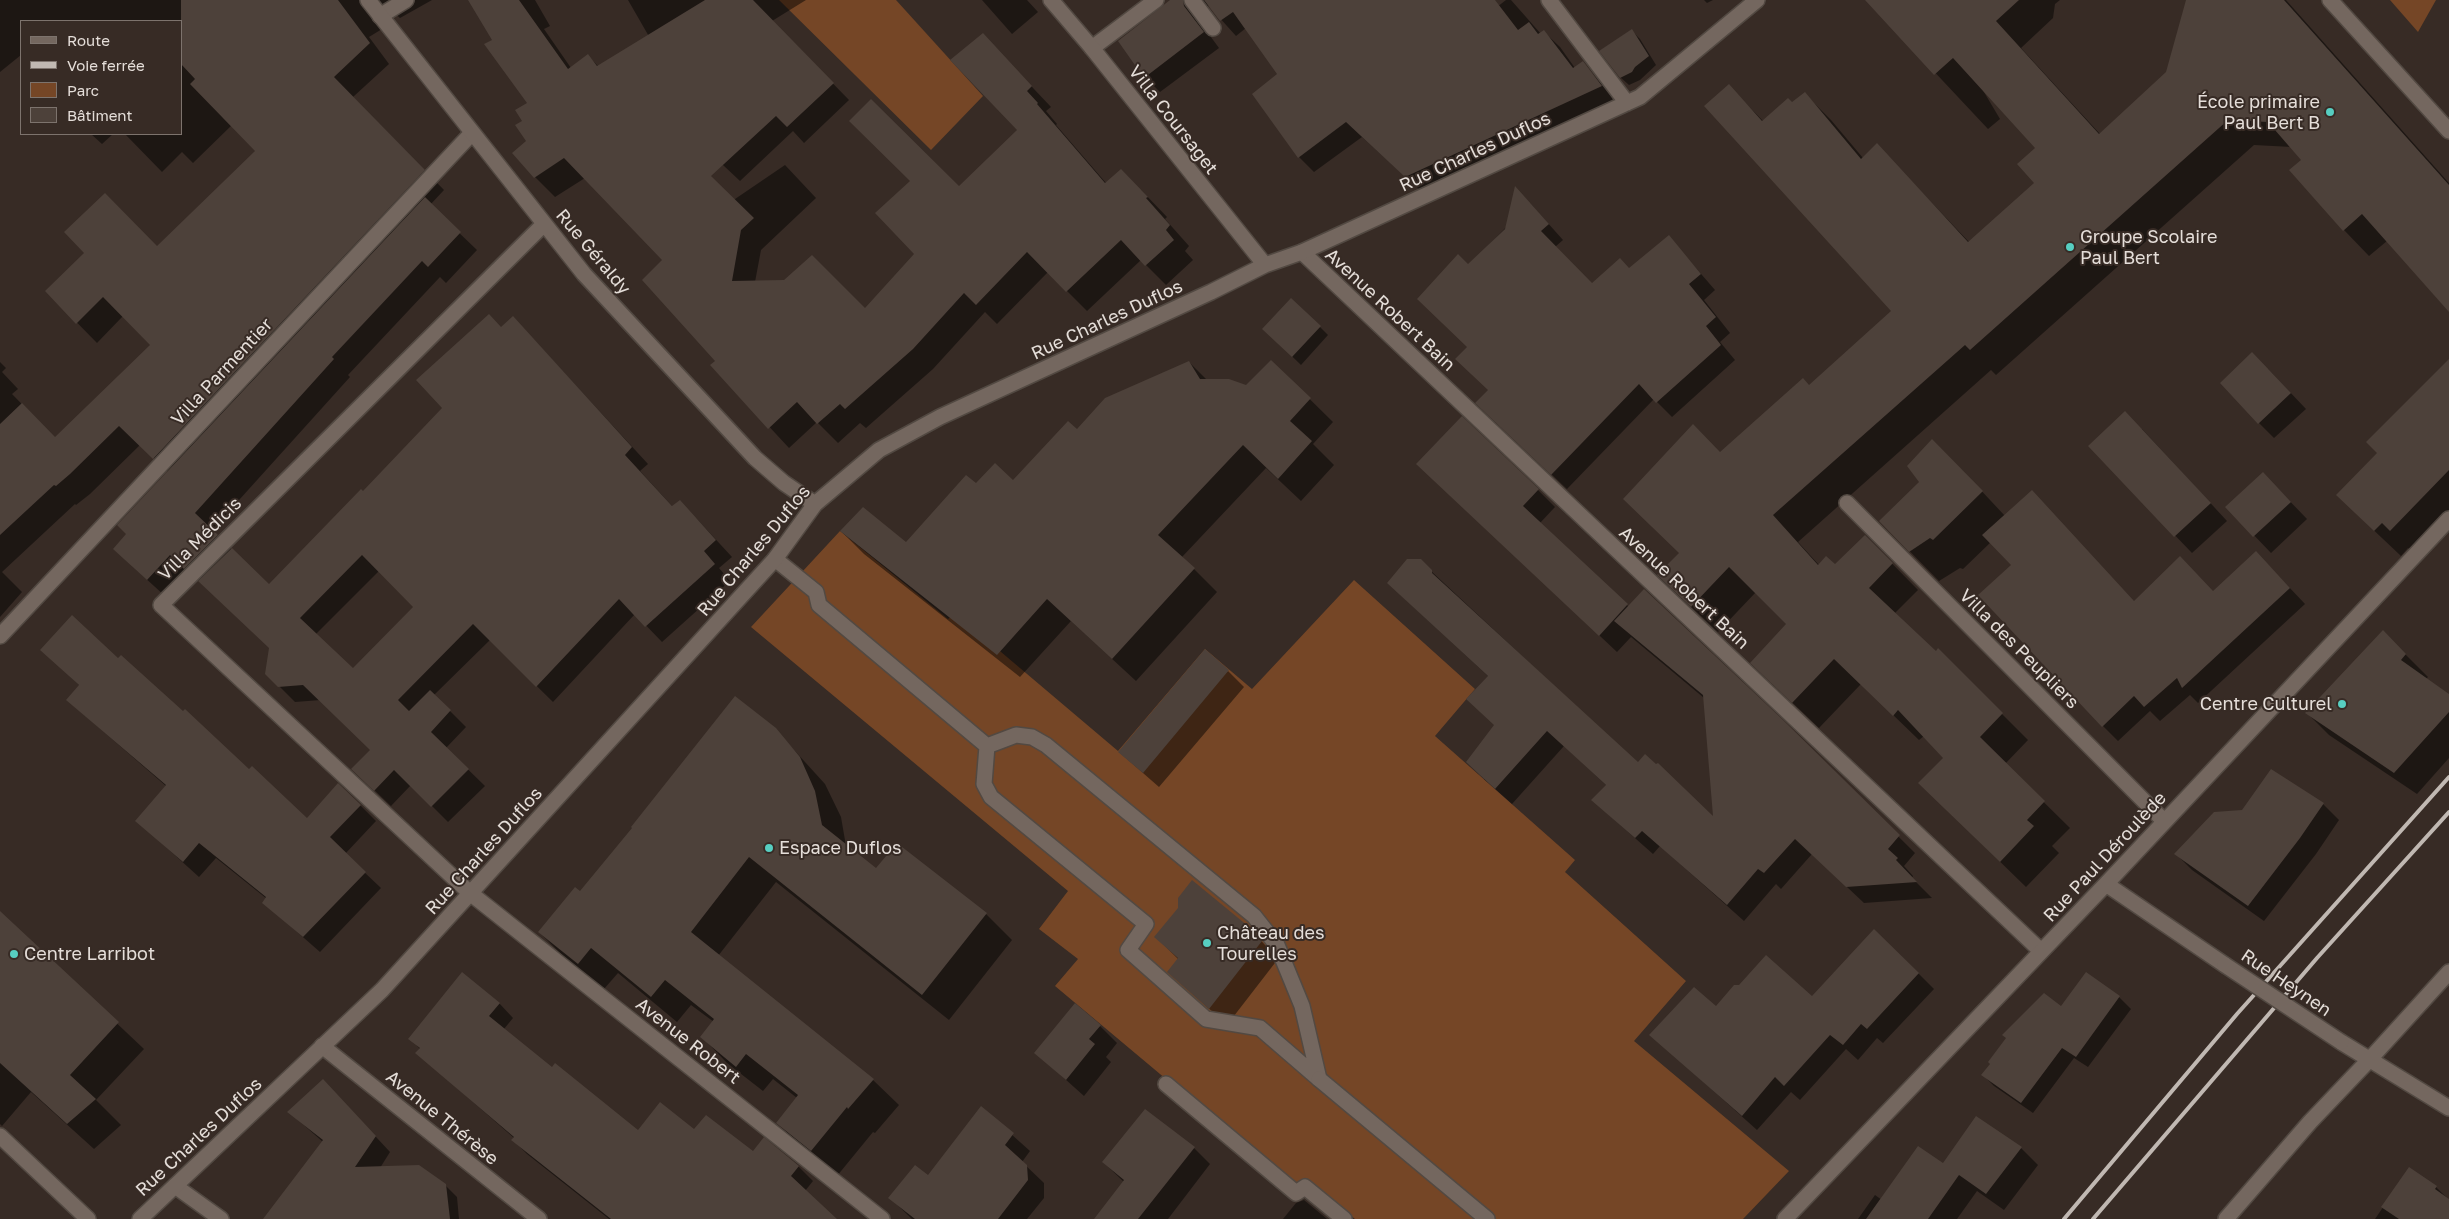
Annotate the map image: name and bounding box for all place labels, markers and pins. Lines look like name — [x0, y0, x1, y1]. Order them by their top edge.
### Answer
place label: École primaire Paul Bert B — [2197, 91, 2320, 134]
marker: École primaire Paul Bert B — [2324, 106, 2336, 118]
place label: Groupe Scolaire Paul Bert — [2080, 226, 2217, 268]
marker: Groupe Scolaire Paul Bert — [2064, 241, 2076, 253]
place label: Centre Culturel — [2200, 693, 2332, 715]
marker: Centre Culturel — [2336, 698, 2348, 710]
place label: Espace Duflos — [779, 837, 901, 859]
marker: Espace Duflos — [763, 842, 775, 854]
place label: Château des Tourelles — [1217, 922, 1325, 964]
marker: Château des Tourelles — [1201, 937, 1213, 949]
place label: Centre Larribot — [24, 943, 155, 965]
marker: Centre Larribot — [8, 948, 20, 960]

